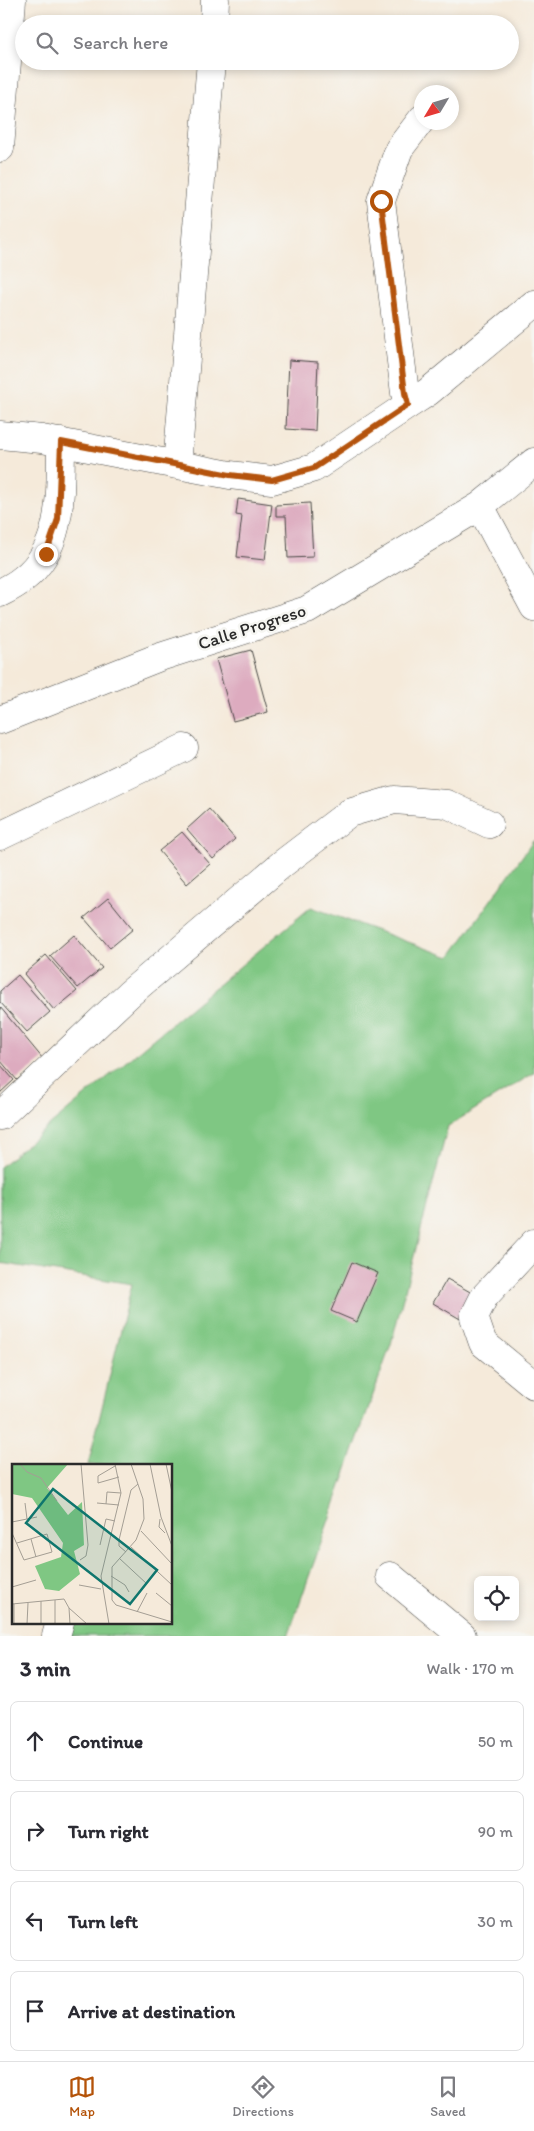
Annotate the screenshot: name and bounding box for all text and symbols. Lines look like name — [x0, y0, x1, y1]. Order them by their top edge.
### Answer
search box — [15, 15, 519, 70]
icon: search — [33, 29, 61, 57]
text: Search here — [73, 31, 168, 54]
north arrow — [414, 85, 459, 130]
route start — [370, 190, 393, 213]
route end — [35, 543, 58, 566]
street label: Calle Progreso — [195, 599, 309, 655]
inset map — [12, 1464, 172, 1624]
map controls — [474, 1576, 519, 1621]
button: locate — [474, 1576, 519, 1621]
text: 3 min — [20, 1656, 70, 1681]
text: Walk · 170 m — [427, 1659, 514, 1678]
icon: ahead — [21, 1727, 49, 1755]
text: Continue — [68, 1730, 143, 1753]
text: 50 m — [478, 1732, 513, 1751]
icon: right — [21, 1817, 49, 1845]
text: Turn right — [68, 1820, 149, 1843]
text: 90 m — [478, 1822, 513, 1841]
icon: left — [21, 1907, 49, 1935]
text: Turn left — [68, 1910, 138, 1933]
text: 30 m — [477, 1912, 513, 1931]
icon: arrive — [21, 1997, 49, 2025]
text: Arrive at destination — [68, 2000, 235, 2023]
tab: Map — [68, 2073, 96, 2120]
tab: Directions — [232, 2073, 294, 2120]
tab: Saved — [430, 2073, 466, 2120]

